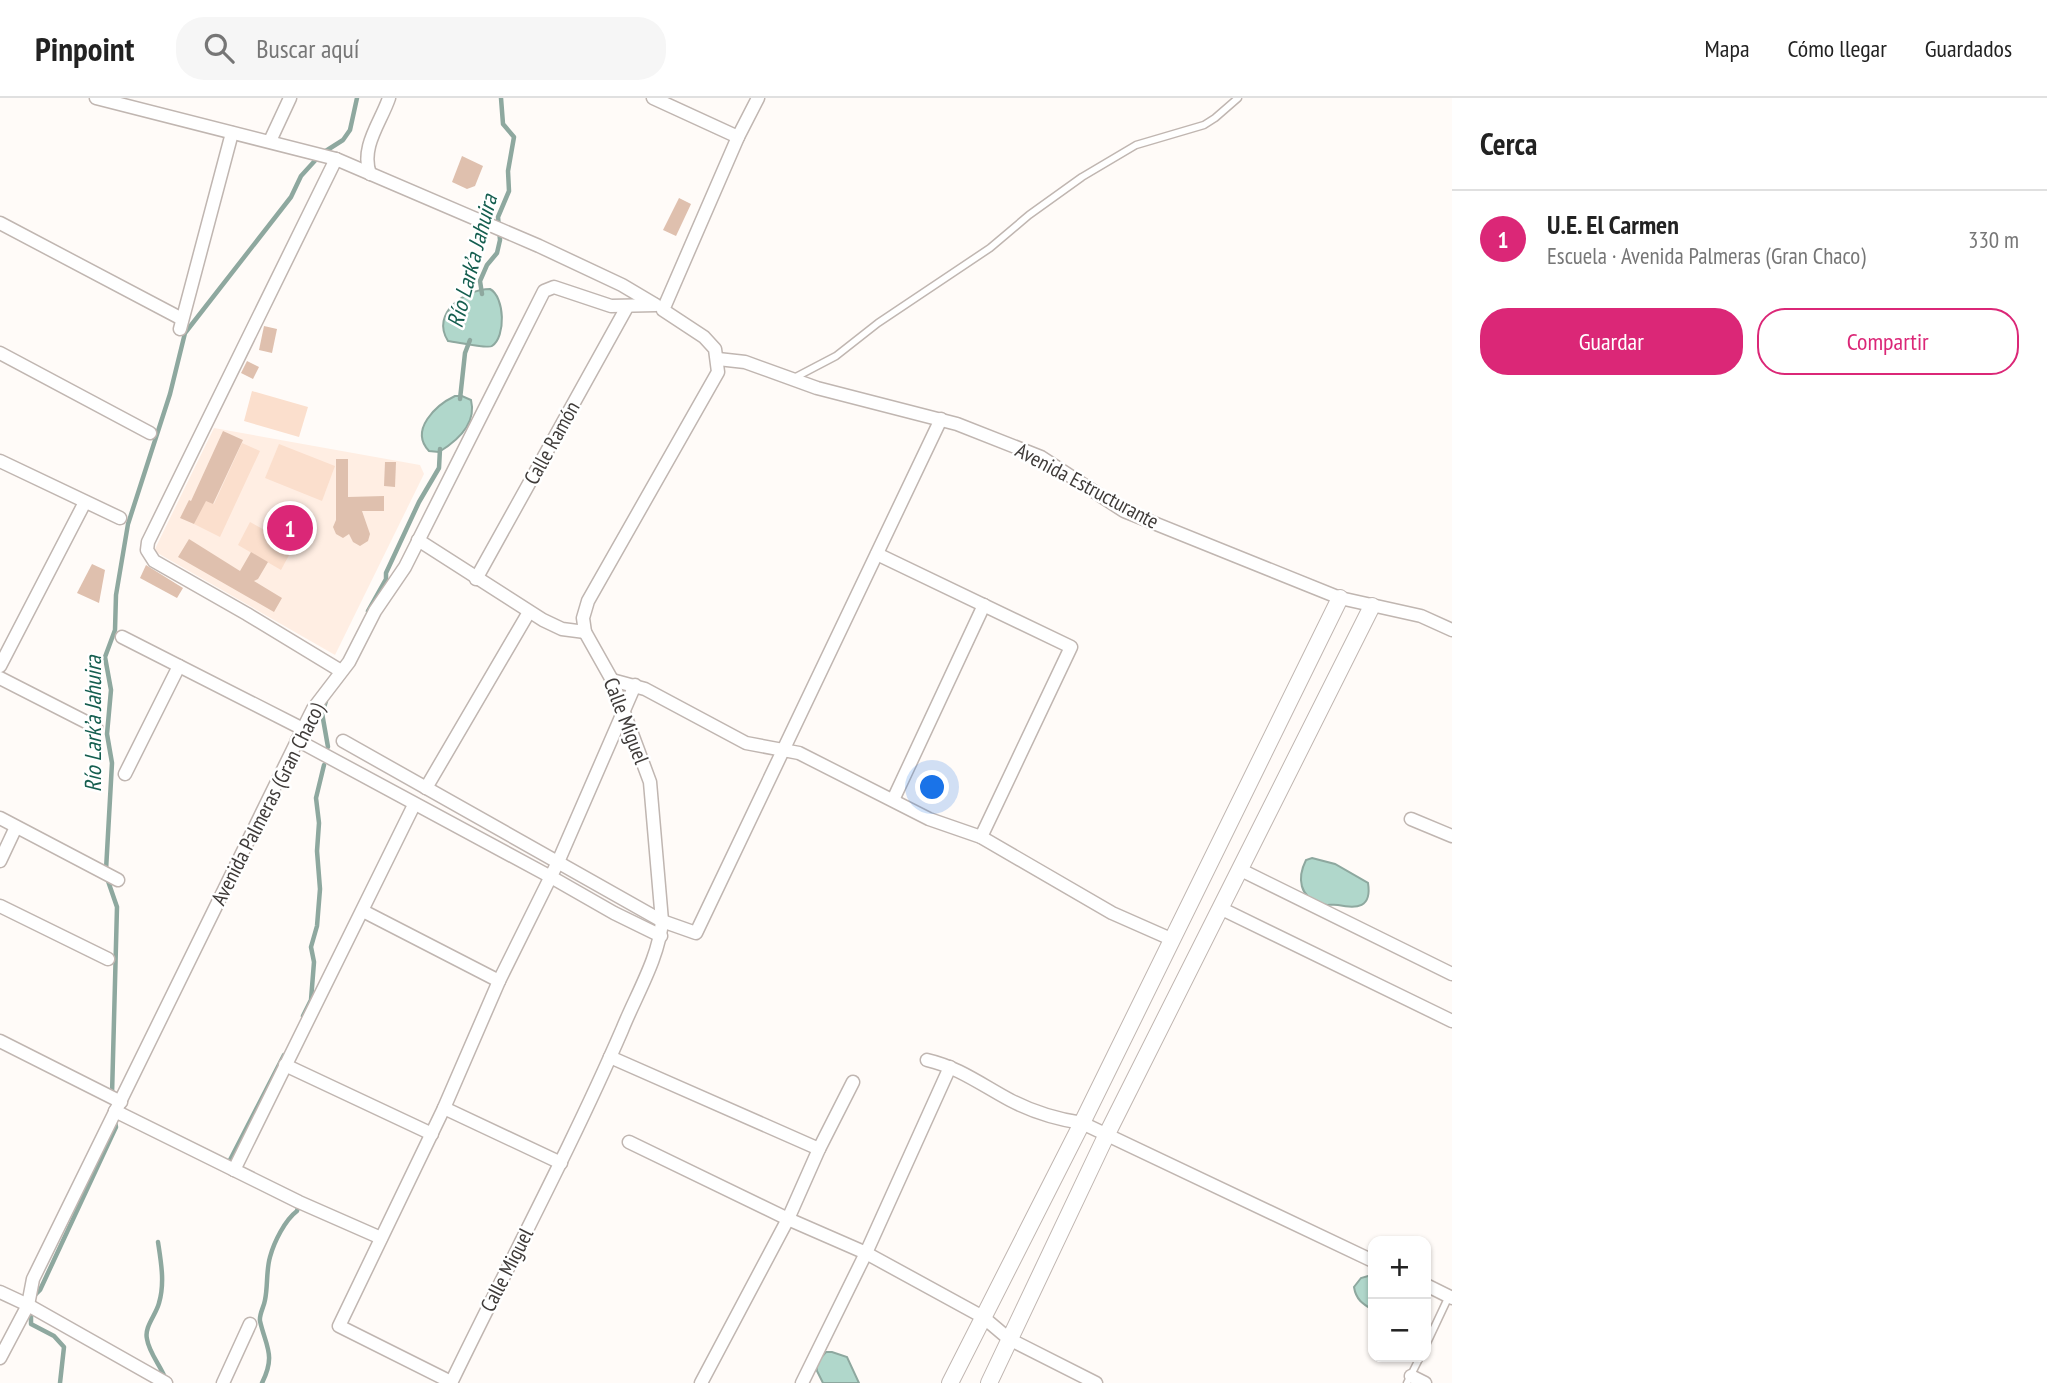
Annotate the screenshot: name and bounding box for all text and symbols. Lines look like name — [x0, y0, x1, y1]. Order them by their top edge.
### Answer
search box — [176, 17, 666, 80]
text: Pinpoint — [35, 27, 134, 70]
icon: search — [200, 29, 238, 67]
text: Buscar aquí — [256, 32, 359, 65]
text: Mapa — [1705, 33, 1750, 64]
text: Cómo llegar — [1788, 33, 1887, 64]
text: Guardados — [1925, 33, 2012, 64]
text: Cerca — [1480, 124, 1537, 163]
water label: Río Lark’a Jahuira — [440, 189, 504, 331]
text: U.E. El Carmen — [1547, 208, 1679, 241]
text: 1 — [1498, 225, 1509, 254]
text: 330 m — [1968, 225, 2019, 254]
text: Escuela · Avenida Palmeras (Gran Chaco) — [1547, 241, 1866, 270]
button: Guardar — [1480, 308, 1743, 375]
button: Compartir — [1757, 308, 2019, 375]
street label: Calle Ramón — [518, 396, 585, 489]
street label: Avenida Estructurante — [1011, 436, 1164, 535]
pin: 1 — [267, 502, 313, 554]
water label: Río Lark’a Jahuira — [78, 654, 107, 792]
street label: Calle Miguel — [598, 674, 655, 768]
street label: Avenida Palmeras (Gran Chaco) — [205, 698, 330, 909]
your location — [915, 770, 949, 804]
street label: Calle Miguel — [474, 1223, 539, 1316]
map controls — [1368, 1236, 1431, 1362]
button: + — [1368, 1236, 1431, 1299]
button: − — [1368, 1299, 1431, 1362]

